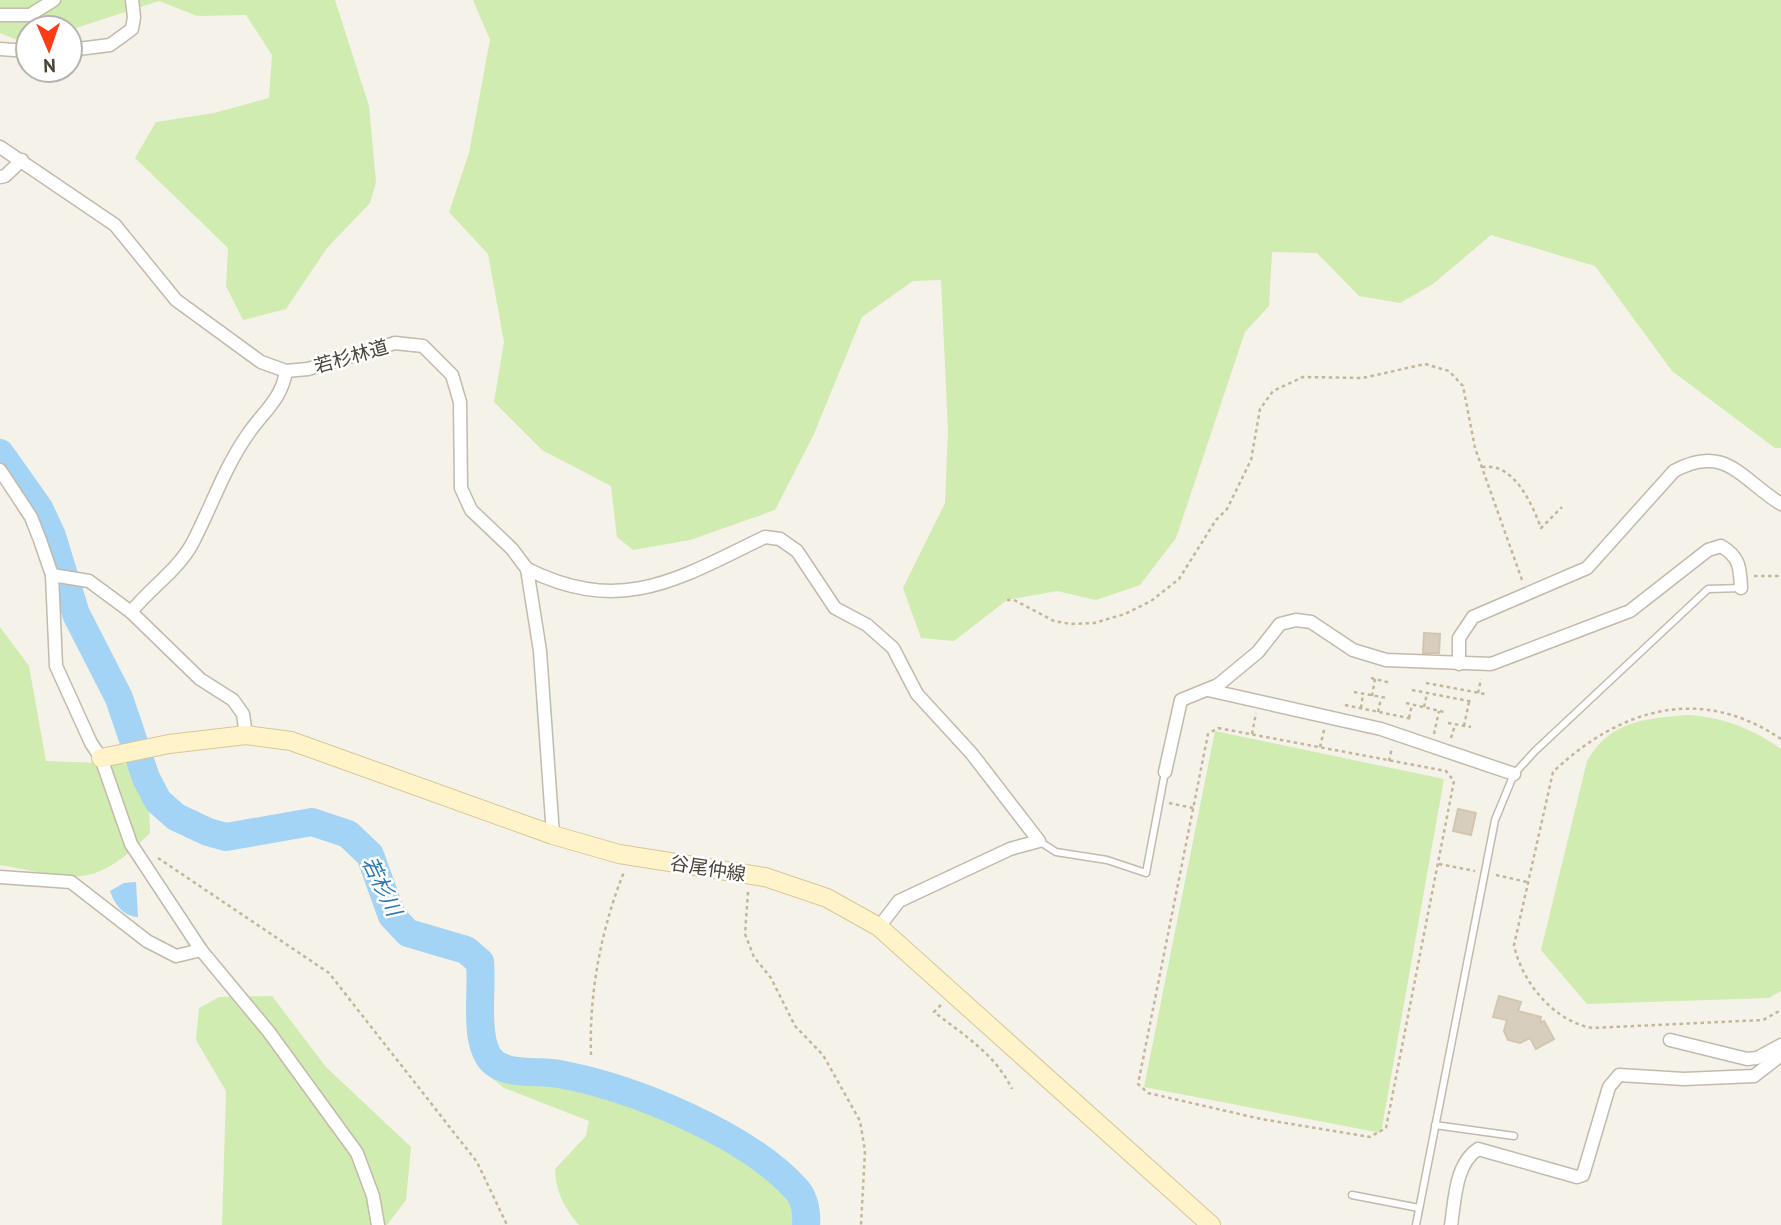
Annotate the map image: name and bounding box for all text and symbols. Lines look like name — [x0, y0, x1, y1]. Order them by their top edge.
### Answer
north arrow — [14, 14, 84, 84]
text: N — [43, 54, 56, 78]
street label: 若杉林道 — [311, 334, 391, 378]
street label: 谷尾仲線 — [669, 850, 747, 886]
water label: 若杉川 — [356, 852, 409, 922]

